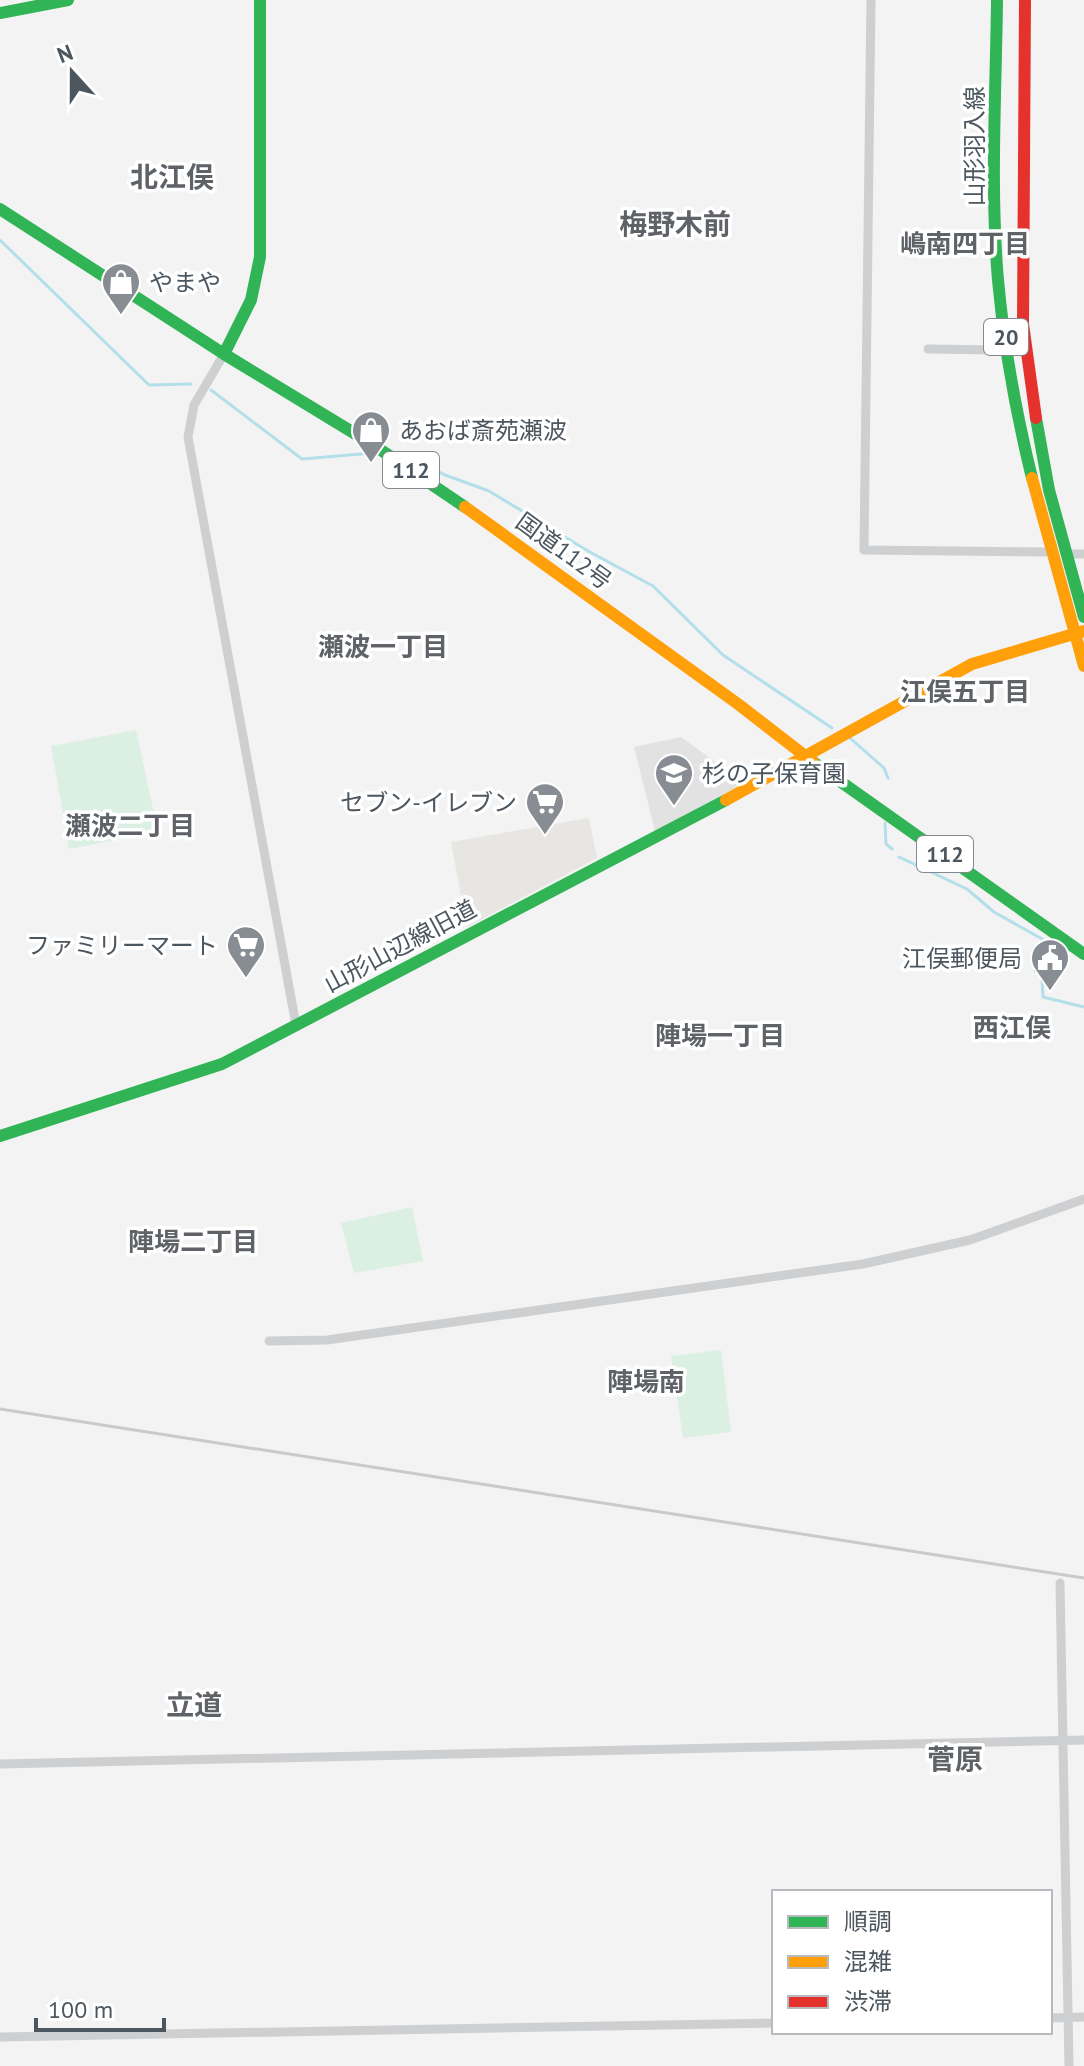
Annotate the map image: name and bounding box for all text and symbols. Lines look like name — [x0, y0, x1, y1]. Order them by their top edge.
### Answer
north arrow — [32, 32, 112, 112]
text: N — [53, 38, 77, 69]
street label: 山形羽入線 — [959, 86, 990, 206]
district label: 北江俣 — [130, 158, 214, 195]
district label: 梅野木前 — [619, 205, 731, 242]
district label: 嶋南四丁目 — [900, 227, 1030, 260]
shop icon: やまや — [100, 261, 142, 316]
place label: やまや — [149, 267, 221, 298]
road number: 20 — [984, 319, 1028, 355]
shop icon: あおば斎苑瀬波 — [350, 409, 392, 464]
place label: あおば斎苑瀬波 — [399, 415, 567, 446]
road number: 112 — [383, 452, 439, 488]
street label: 国道112号 — [510, 506, 618, 596]
district label: 瀬波一丁目 — [318, 630, 448, 663]
district label: 江俣五丁目 — [900, 675, 1030, 708]
school or university icon: 杉の子保育園 — [653, 752, 695, 807]
place label: 杉の子保育園 — [702, 758, 846, 789]
supermarket icon: セブン-イレブン — [524, 781, 566, 836]
place label: セブン-イレブン — [340, 787, 517, 818]
district label: 瀬波二丁目 — [65, 809, 195, 842]
road number: 112 — [917, 836, 973, 872]
street label: 山形山辺線旧道 — [319, 893, 481, 999]
supermarket icon: ファミリーマート — [225, 924, 267, 979]
place label: ファミリーマート — [26, 930, 218, 961]
public building icon: 江俣郵便局 — [1029, 937, 1071, 992]
place label: 江俣郵便局 — [902, 943, 1022, 974]
district label: 西江俣 — [973, 1011, 1051, 1044]
district label: 陣場一丁目 — [655, 1019, 785, 1052]
district label: 陣場二丁目 — [128, 1225, 258, 1258]
district label: 陣場南 — [607, 1365, 685, 1398]
district label: 立道 — [166, 1686, 222, 1723]
district label: 菅原 — [927, 1740, 983, 1777]
legend — [772, 1890, 1052, 2034]
text: 順調 — [844, 1906, 892, 1937]
text: 混雑 — [844, 1946, 892, 1977]
scale bar — [36, 1982, 164, 2032]
text: 渋滞 — [844, 1986, 892, 2017]
text: 100 m — [48, 1994, 113, 2025]

